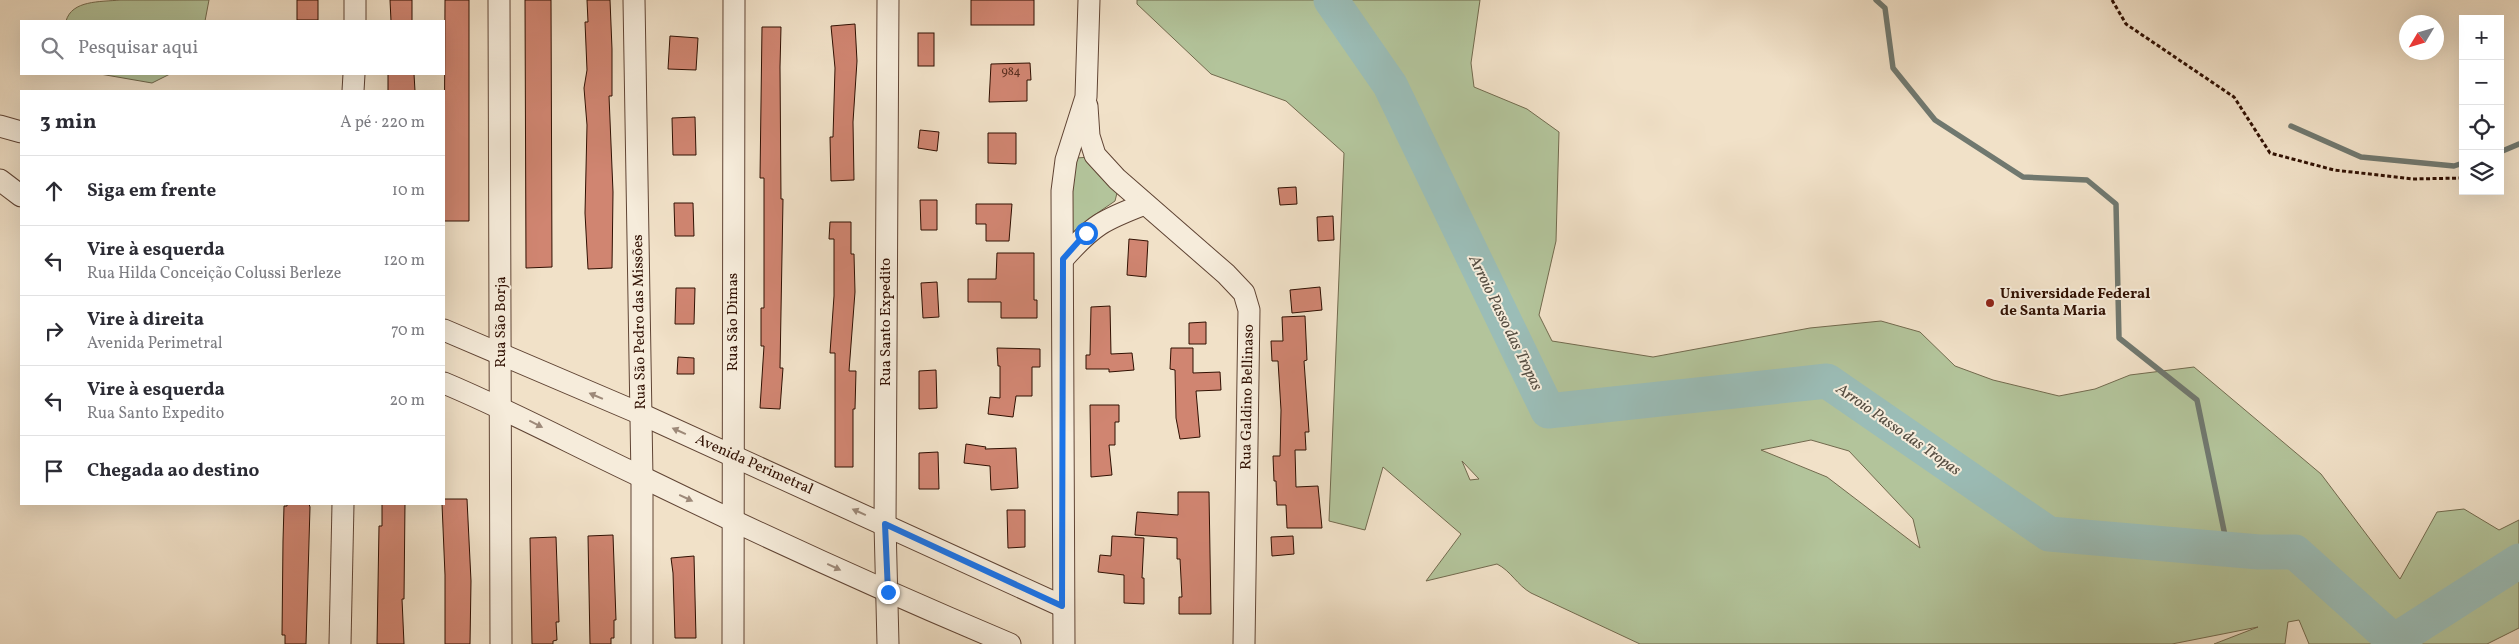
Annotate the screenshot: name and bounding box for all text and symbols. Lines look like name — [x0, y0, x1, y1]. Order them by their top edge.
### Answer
north arrow — [2399, 15, 2444, 60]
map controls — [2459, 15, 2504, 195]
button: + — [2459, 15, 2504, 60]
search box — [20, 20, 445, 75]
icon: search — [38, 34, 66, 62]
text: Pesquisar aqui — [78, 35, 198, 61]
button: − — [2459, 60, 2504, 105]
house number: 984 — [1001, 64, 1021, 80]
button: locate — [2459, 105, 2504, 150]
text: 3 min — [40, 108, 96, 137]
text: A pé · 220 m — [340, 112, 425, 134]
button: layers — [2459, 150, 2504, 195]
icon: ahead — [40, 177, 68, 205]
text: Siga em frente — [87, 178, 216, 204]
text: 10 m — [392, 180, 425, 202]
route start — [1075, 222, 1098, 245]
street label: Rua São Pedro das Missões — [628, 234, 652, 410]
text: Vire à esquerda — [87, 237, 225, 263]
icon: left — [40, 247, 68, 275]
text: 120 m — [383, 250, 425, 272]
water label: Arroio Passo das Tropas — [1462, 251, 1547, 394]
street label: Rua Santo Expedito — [876, 258, 897, 386]
text: Rua Hilda Conceição Colussi Berleze — [87, 263, 341, 285]
street label: Rua São Dimas — [723, 273, 744, 371]
street label: Rua São Borja — [491, 276, 512, 368]
place label: Universidade Federal de Santa Maria — [2000, 284, 2150, 322]
marker: Universidade Federal de Santa Maria — [1984, 297, 1996, 309]
text: Vire à direita — [87, 307, 204, 333]
icon: right — [40, 317, 68, 345]
text: 70 m — [391, 320, 425, 342]
street label: Rua Galdino Bellinaso — [1236, 324, 1260, 470]
text: Avenida Perimetral — [87, 333, 223, 355]
text: Vire à esquerda — [87, 377, 225, 403]
water label: Arroio Passo das Tropas — [1830, 378, 1965, 481]
icon: left — [40, 387, 68, 415]
text: 20 m — [390, 390, 425, 412]
one-way arrow — [589, 391, 603, 399]
text: Rua Santo Expedito — [87, 403, 224, 425]
one-way arrow — [529, 421, 543, 429]
one-way arrow — [672, 427, 686, 435]
street label: Avenida Perimetral — [692, 430, 816, 500]
icon: arrive — [40, 457, 68, 485]
text: Chegada ao destino — [87, 458, 259, 484]
one-way arrow — [679, 494, 694, 502]
one-way arrow — [852, 508, 866, 516]
one-way arrow — [827, 563, 841, 571]
route end — [877, 581, 900, 604]

